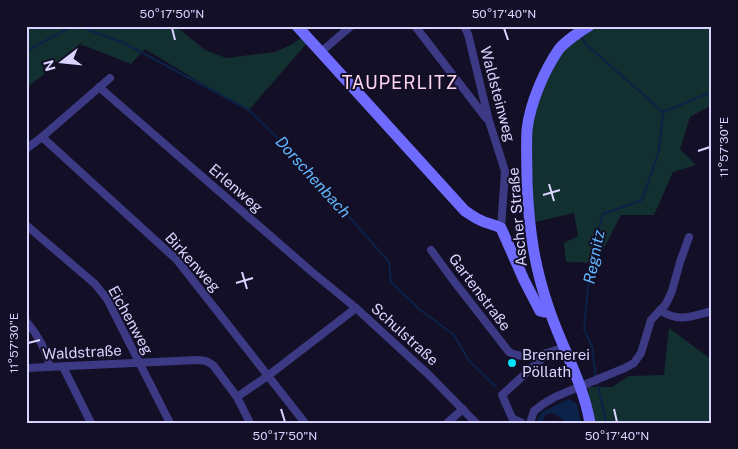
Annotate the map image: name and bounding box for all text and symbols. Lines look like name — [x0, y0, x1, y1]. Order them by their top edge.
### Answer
text: 50°17'50"N — [140, 7, 204, 21]
text: 50°17'40"N — [472, 7, 536, 21]
north arrow — [38, 38, 88, 88]
street label: Waldsteinweg — [477, 44, 519, 144]
text: N — [40, 58, 59, 73]
district label: TAUPERLITZ — [342, 72, 458, 93]
text: 11°57'30"E — [717, 117, 731, 177]
water label: Dorschenbach — [271, 132, 355, 222]
street label: Erlenweg — [206, 160, 266, 216]
street label: Ascher Straße — [504, 167, 530, 267]
water label: Regnitz — [579, 228, 609, 286]
street label: Birkenweg — [162, 229, 224, 295]
street label: Gartenstraße — [445, 250, 515, 334]
street label: Eichenweg — [105, 283, 157, 357]
street label: Schulstraße — [368, 299, 442, 369]
text: 11°57'30"E — [7, 313, 21, 373]
street label: Waldstraße — [42, 341, 122, 363]
place label: Brennerei Pöllath — [522, 346, 590, 380]
marker: Brennerei Pöllath — [506, 357, 518, 369]
text: 50°17'50"N — [253, 429, 317, 443]
text: 50°17'40"N — [585, 429, 649, 443]

